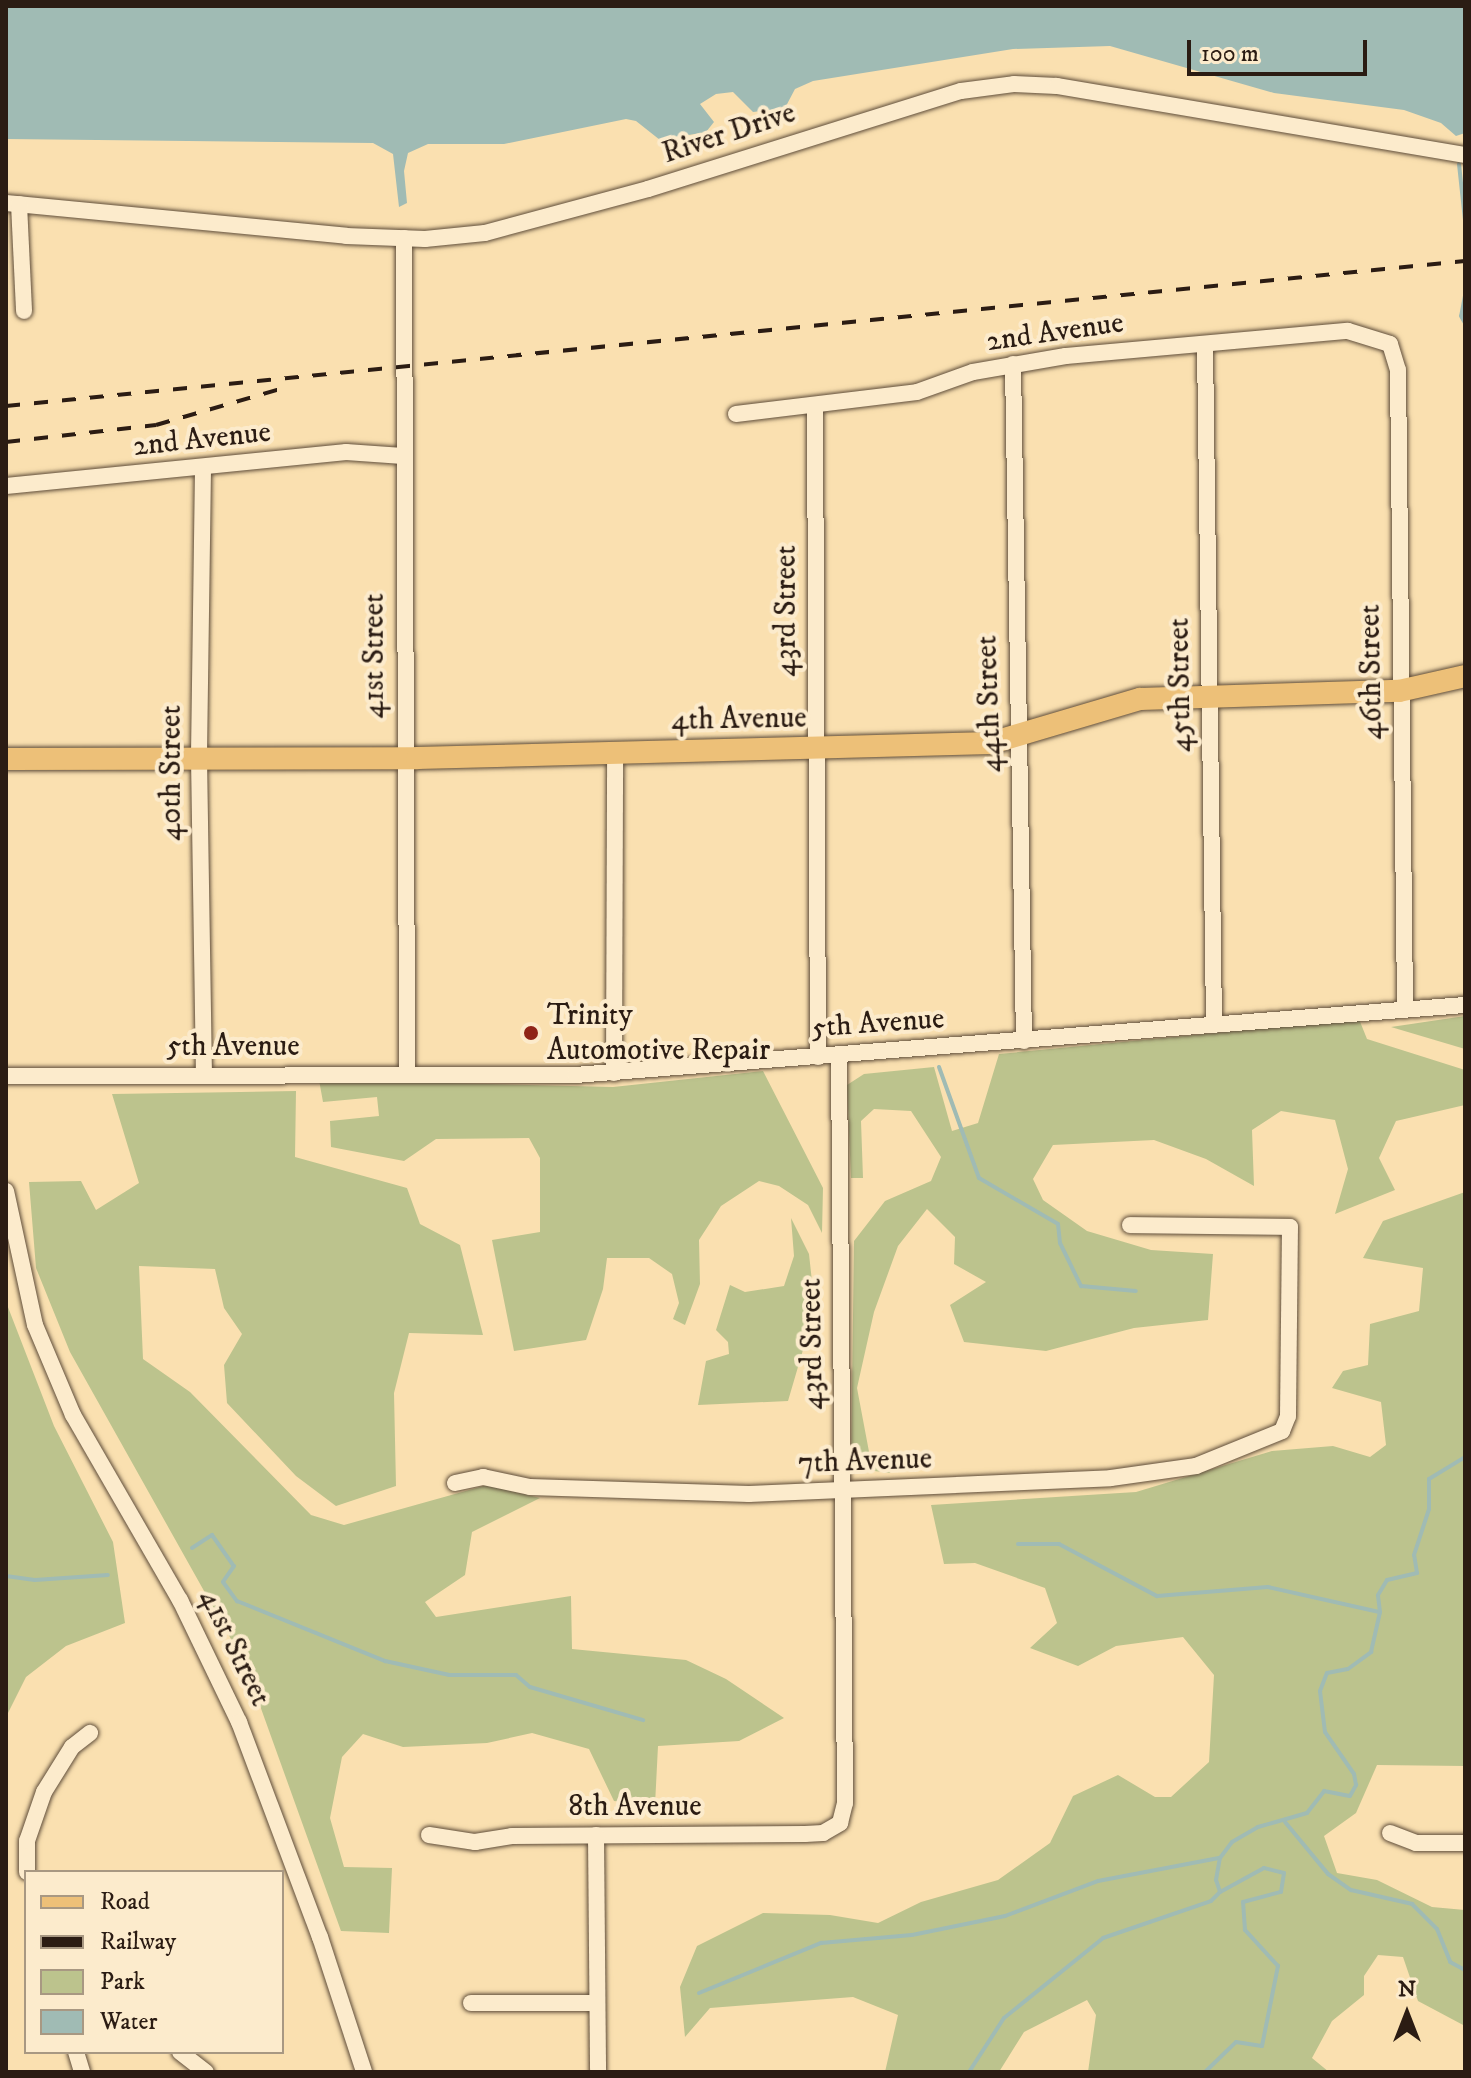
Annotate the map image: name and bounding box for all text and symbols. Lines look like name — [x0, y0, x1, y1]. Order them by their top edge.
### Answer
scale bar — [1191, 24, 1371, 74]
text: 100 m — [1201, 39, 1259, 69]
street label: River Drive — [658, 96, 800, 172]
street label: 2nd Avenue — [984, 306, 1126, 360]
street label: 2nd Avenue — [131, 415, 273, 465]
street label: 43rd Street — [769, 545, 805, 677]
street label: 41st Street — [357, 593, 393, 719]
street label: 46th Street — [1353, 604, 1391, 740]
street label: 45th Street — [1162, 617, 1200, 753]
street label: 44th Street — [970, 635, 1010, 773]
street label: 4th Avenue — [671, 701, 807, 739]
street label: 40th Street — [154, 705, 190, 841]
place label: Trinity Automotive Repair — [547, 998, 770, 1068]
street label: 5th Avenue — [810, 1001, 946, 1047]
marker: Trinity Automotive Repair — [522, 1024, 540, 1042]
street label: 5th Avenue — [166, 1029, 300, 1065]
street label: 43rd Street — [794, 1278, 832, 1410]
street label: 7th Avenue — [797, 1442, 933, 1482]
street label: 41st Street — [190, 1584, 278, 1712]
street label: 8th Avenue — [568, 1789, 702, 1825]
legend — [24, 1870, 284, 2054]
text: Road — [100, 1887, 150, 1917]
text: Railway — [100, 1927, 176, 1957]
text: Park — [100, 1967, 145, 1997]
north arrow — [1367, 1974, 1447, 2054]
text: N — [1398, 1976, 1416, 2003]
text: Water — [100, 2007, 157, 2037]

